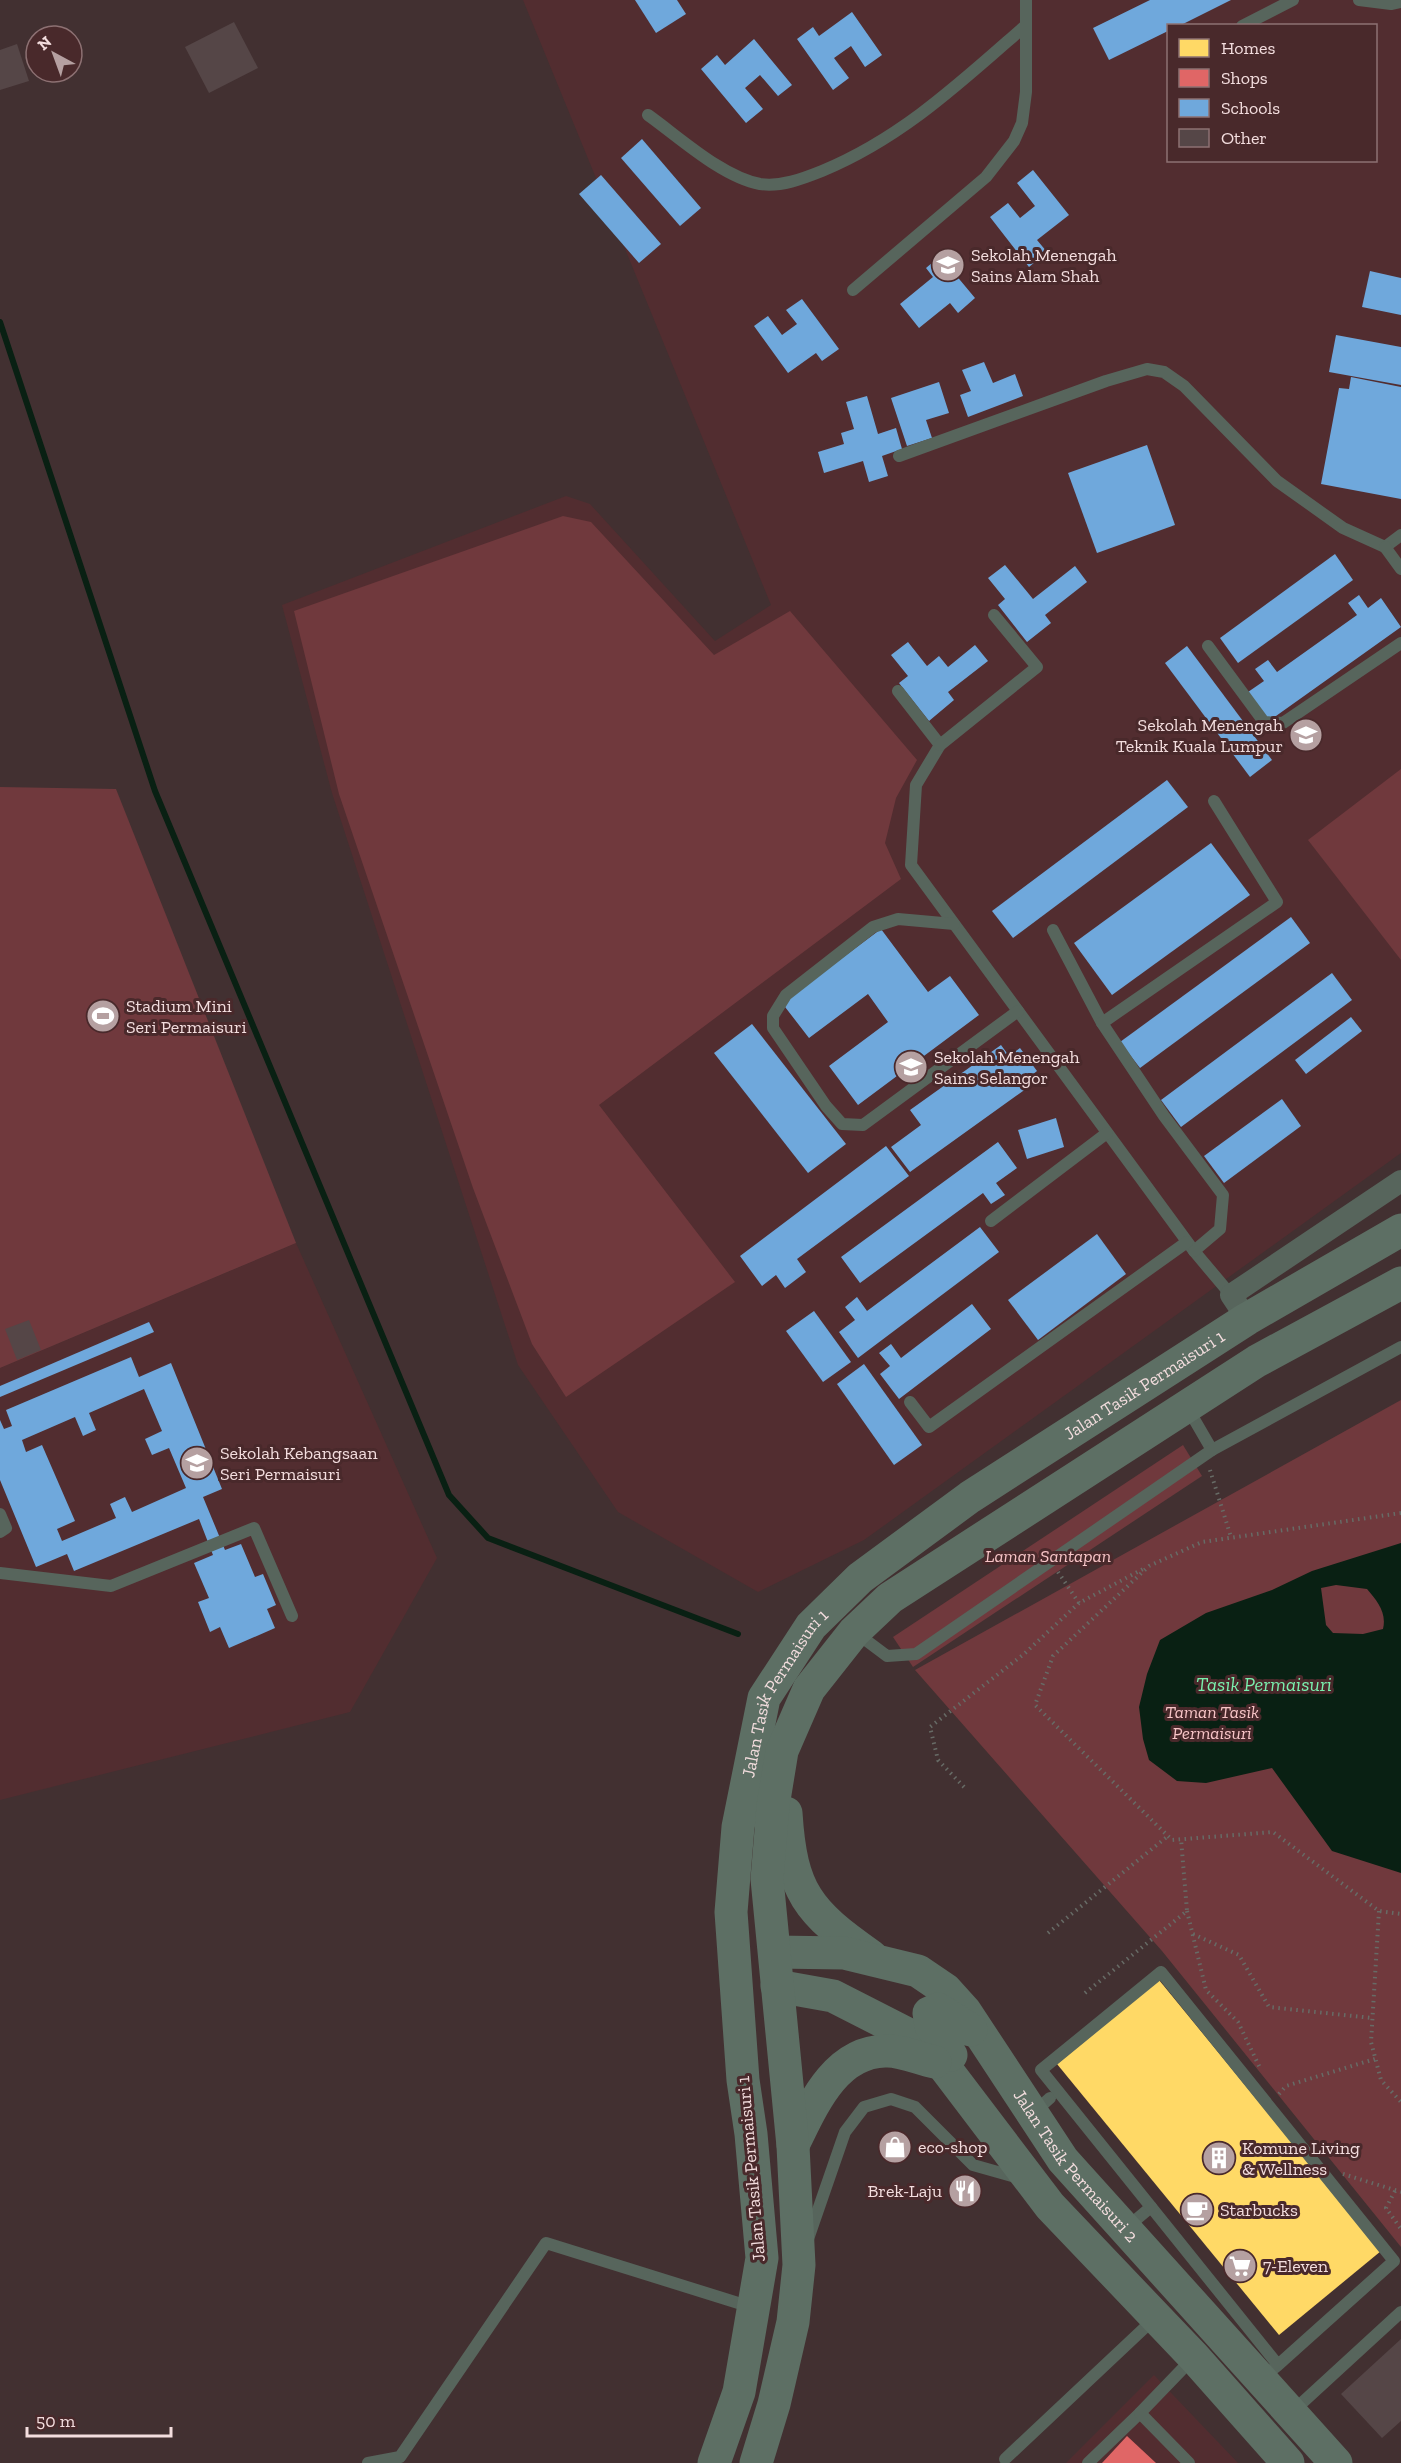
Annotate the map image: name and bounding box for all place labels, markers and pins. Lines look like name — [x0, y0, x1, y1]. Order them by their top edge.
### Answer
place label: Sekolah Menengah Sains Alam Shah — [971, 244, 1116, 287]
school or university icon: Sekolah Menengah Sains Alam Shah — [930, 247, 966, 283]
place label: Sekolah Menengah Teknik Kuala Lumpur — [1116, 714, 1283, 757]
school or university icon: Sekolah Menengah Teknik Kuala Lumpur — [1288, 717, 1324, 753]
place label: Stadium Mini Seri Permaisuri — [126, 995, 247, 1038]
sports icon: Stadium Mini Seri Permaisuri — [85, 998, 121, 1034]
place label: Sekolah Menengah Sains Selangor — [934, 1046, 1079, 1089]
school or university icon: Sekolah Menengah Sains Selangor — [893, 1049, 929, 1085]
place label: Sekolah Kebangsaan Seri Permaisuri — [220, 1442, 378, 1485]
school or university icon: Sekolah Kebangsaan Seri Permaisuri — [179, 1445, 215, 1481]
shop icon: eco-shop — [877, 2129, 913, 2165]
place label: eco-shop — [918, 2136, 987, 2158]
place label: Komune Living & Wellness — [1242, 2137, 1360, 2180]
building icon: Komune Living & Wellness — [1201, 2140, 1237, 2176]
restaurant icon: Brek-Laju — [947, 2173, 983, 2209]
place label: Brek-Laju — [867, 2180, 942, 2202]
cafe icon: Starbucks — [1179, 2192, 1215, 2228]
place label: Starbucks — [1220, 2199, 1298, 2221]
supermarket icon: 7-Eleven — [1222, 2248, 1258, 2284]
place label: 7-Eleven — [1263, 2255, 1329, 2277]

